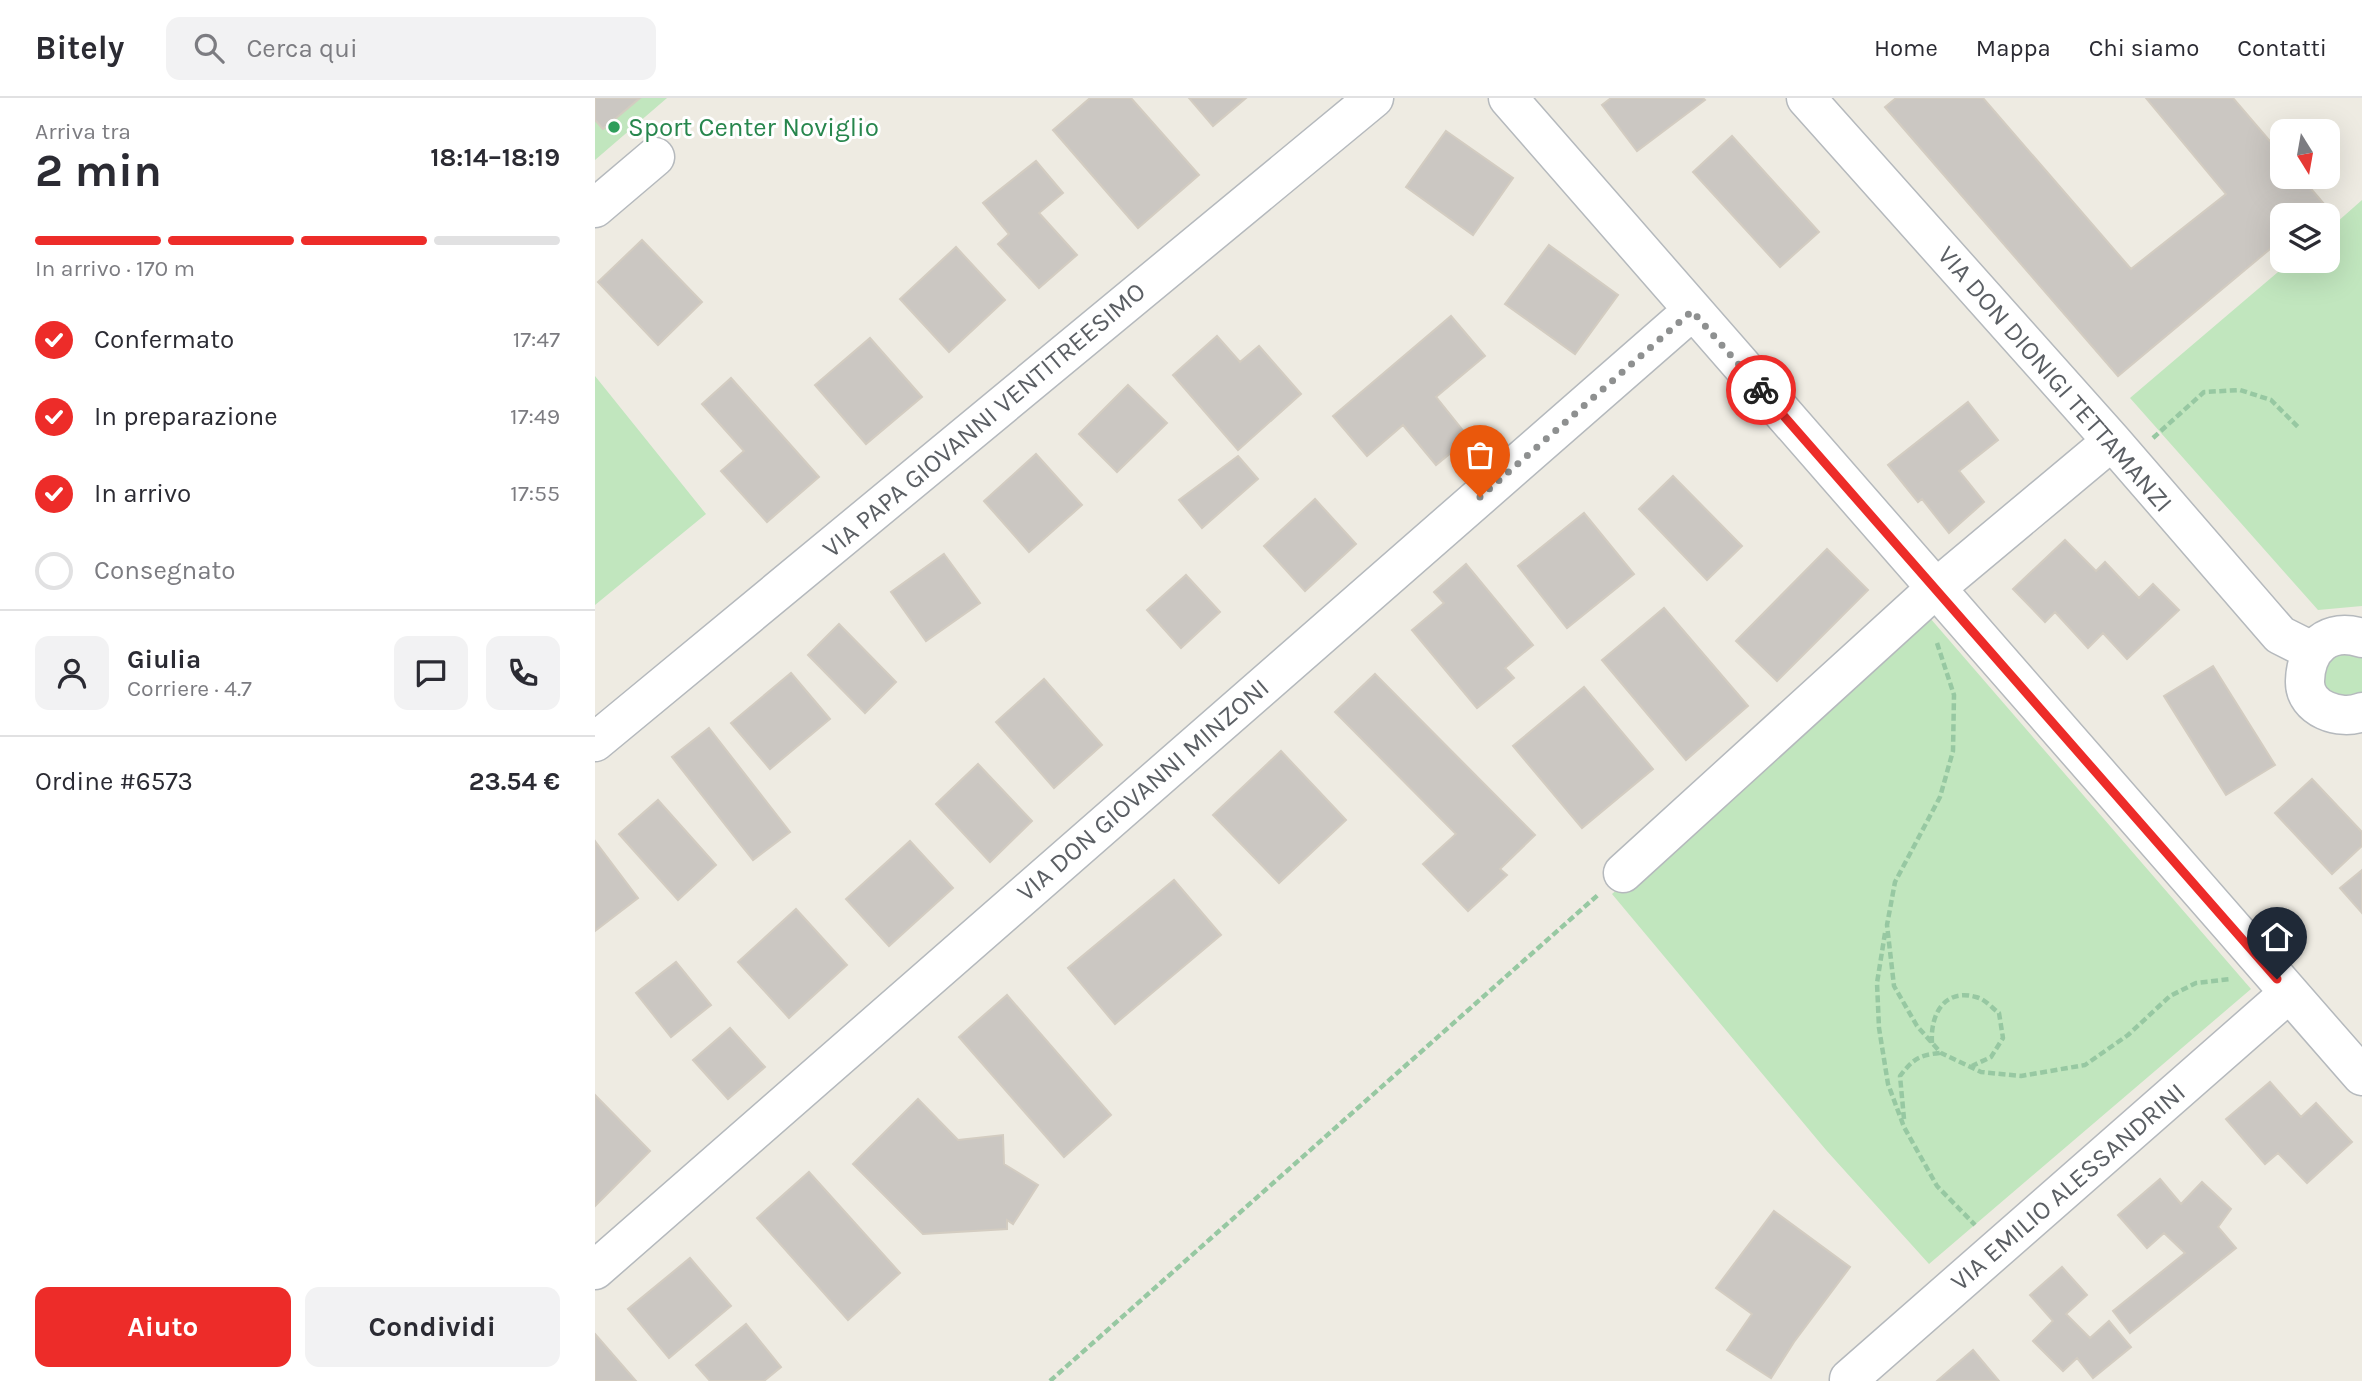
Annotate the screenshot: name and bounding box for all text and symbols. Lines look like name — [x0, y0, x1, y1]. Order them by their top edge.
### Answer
search box — [166, 17, 656, 80]
text: Bitely — [35, 29, 124, 67]
icon: search — [190, 29, 228, 67]
text: Cerca qui — [246, 33, 358, 64]
text: Home — [1874, 34, 1938, 62]
text: Mappa — [1976, 34, 2051, 62]
text: Chi siamo — [2089, 34, 2199, 62]
text: Contatti — [2237, 34, 2327, 62]
place label: Sport Center Noviglio — [628, 112, 879, 143]
text: Arriva tra — [35, 118, 131, 145]
marker: Sport Center Noviglio — [606, 119, 622, 135]
north arrow — [2270, 119, 2340, 189]
map controls — [2270, 119, 2340, 273]
text: 18:14–18:19 — [430, 142, 560, 173]
text: 2 min — [35, 144, 162, 198]
button: layers — [2270, 203, 2340, 273]
street label: VIA DON DIONIGI TETTAMANZI — [1931, 240, 2179, 518]
text: In arrivo · 170 m — [35, 255, 195, 282]
street label: VIA PAPA GIOVANNI VENTITREESIMO — [816, 276, 1152, 564]
icon: check — [35, 321, 73, 359]
text: Confermato — [94, 324, 234, 355]
text: 17:47 — [513, 326, 560, 353]
courier — [1726, 355, 1796, 425]
icon: bike — [1742, 371, 1780, 409]
icon: check — [35, 398, 73, 436]
text: In preparazione — [94, 401, 278, 432]
text: 17:49 — [510, 403, 560, 430]
pin — [1450, 425, 1510, 497]
icon: bag — [1461, 436, 1499, 474]
icon: check — [35, 475, 73, 513]
text: In arrivo — [94, 478, 191, 509]
text: 17:55 — [510, 480, 560, 507]
text: Consegnato — [94, 555, 236, 586]
button: person — [35, 636, 109, 710]
button: chat — [394, 636, 468, 710]
button: phone — [486, 636, 560, 710]
text: Giulia — [127, 644, 201, 675]
street label: VIA DON GIOVANNI MINZONI — [1011, 672, 1275, 908]
text: Corriere · 4.7 — [127, 675, 252, 702]
text: Ordine #6573 — [35, 766, 193, 797]
text: 23.54 € — [469, 766, 560, 797]
pin — [2247, 907, 2307, 979]
icon: home — [2258, 918, 2296, 956]
street label: VIA EMILIO ALESSANDRINI — [1944, 1077, 2192, 1297]
button: Aiuto — [35, 1287, 291, 1367]
button: Condividi — [305, 1287, 560, 1367]

